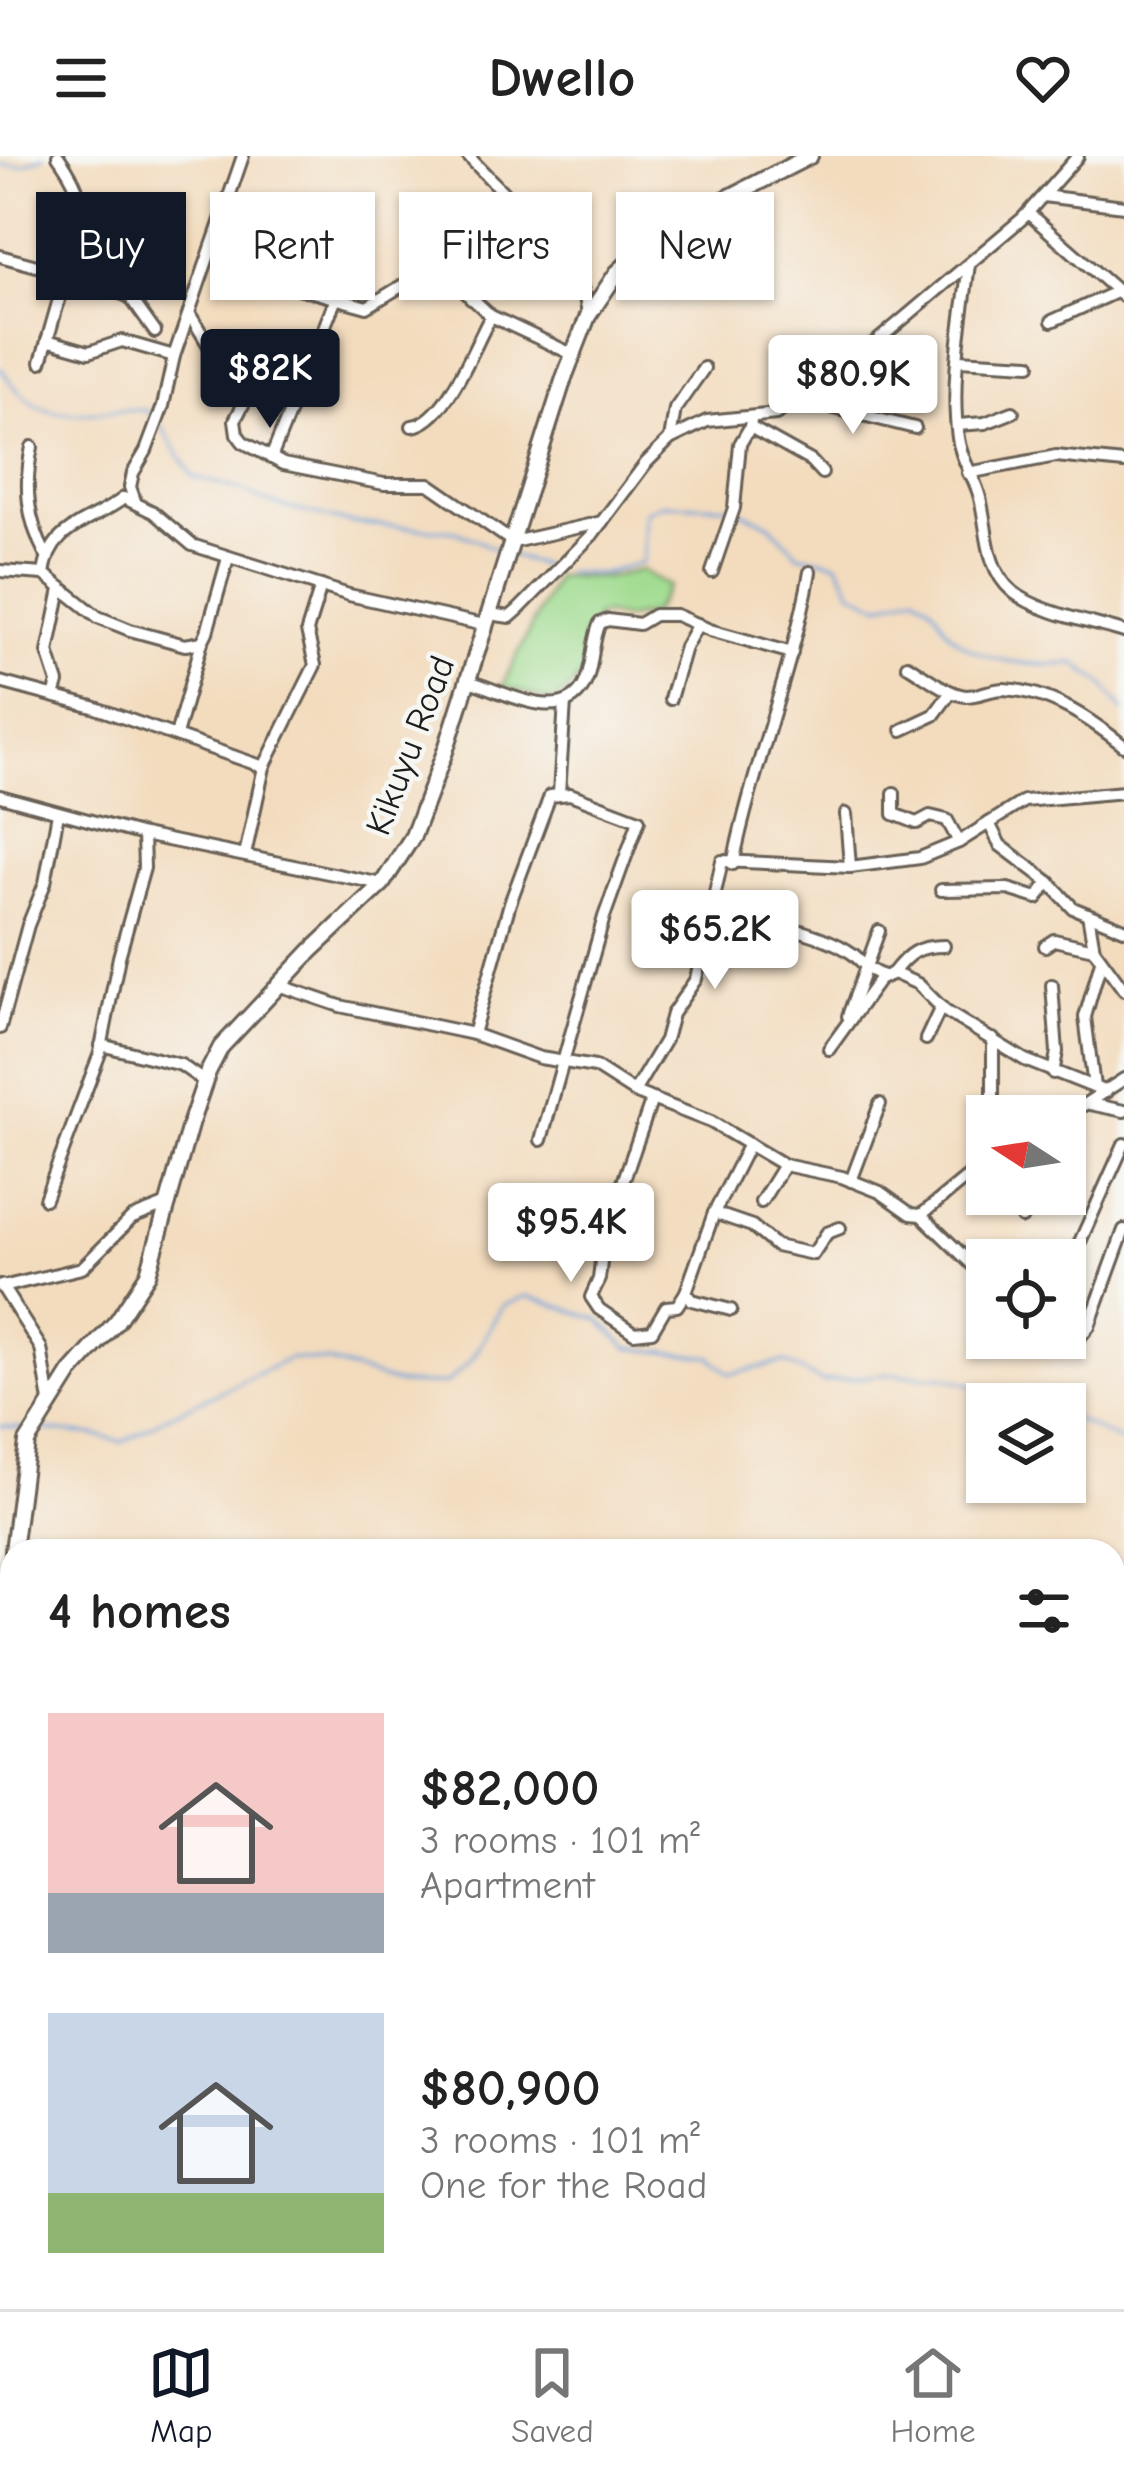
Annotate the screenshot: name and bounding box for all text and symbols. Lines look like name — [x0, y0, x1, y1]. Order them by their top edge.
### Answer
icon: menu — [48, 45, 114, 111]
icon: heart — [1010, 45, 1076, 111]
text: Dwello — [488, 47, 636, 110]
chip: Buy — [36, 192, 186, 300]
chip: Rent — [210, 192, 375, 300]
chip: Filters — [399, 192, 592, 300]
chip: New — [616, 192, 774, 300]
pin: $82K — [199, 329, 341, 431]
pin: $80.9K — [755, 335, 951, 437]
text: $82K — [228, 345, 312, 390]
text: $80.9K — [795, 351, 911, 396]
street label: Kikuyu Road — [358, 650, 463, 841]
pin: $65.2K — [617, 890, 813, 992]
text: $65.2K — [658, 906, 772, 951]
north arrow — [966, 1095, 1086, 1215]
map controls — [966, 1095, 1086, 1503]
pin: $95.4K — [473, 1183, 669, 1285]
text: $95.4K — [515, 1199, 627, 1244]
button: locate — [966, 1239, 1086, 1359]
button: layers — [966, 1383, 1086, 1503]
icon: filters — [1011, 1578, 1077, 1644]
text: 4 homes — [48, 1582, 231, 1641]
text: $82,000 — [420, 1759, 599, 1818]
icon: home — [144, 1761, 288, 1905]
text: 3 rooms · 101 m² — [420, 1818, 700, 1863]
text: Apartment — [420, 1863, 595, 1908]
text: $80,900 — [420, 2059, 601, 2118]
icon: home — [144, 2061, 288, 2205]
text: 3 rooms · 101 m² — [420, 2118, 700, 2163]
text: One for the Road — [420, 2163, 707, 2208]
tab: Map — [148, 2340, 214, 2450]
tab: Saved — [511, 2340, 594, 2450]
tab: Home — [890, 2340, 976, 2450]

